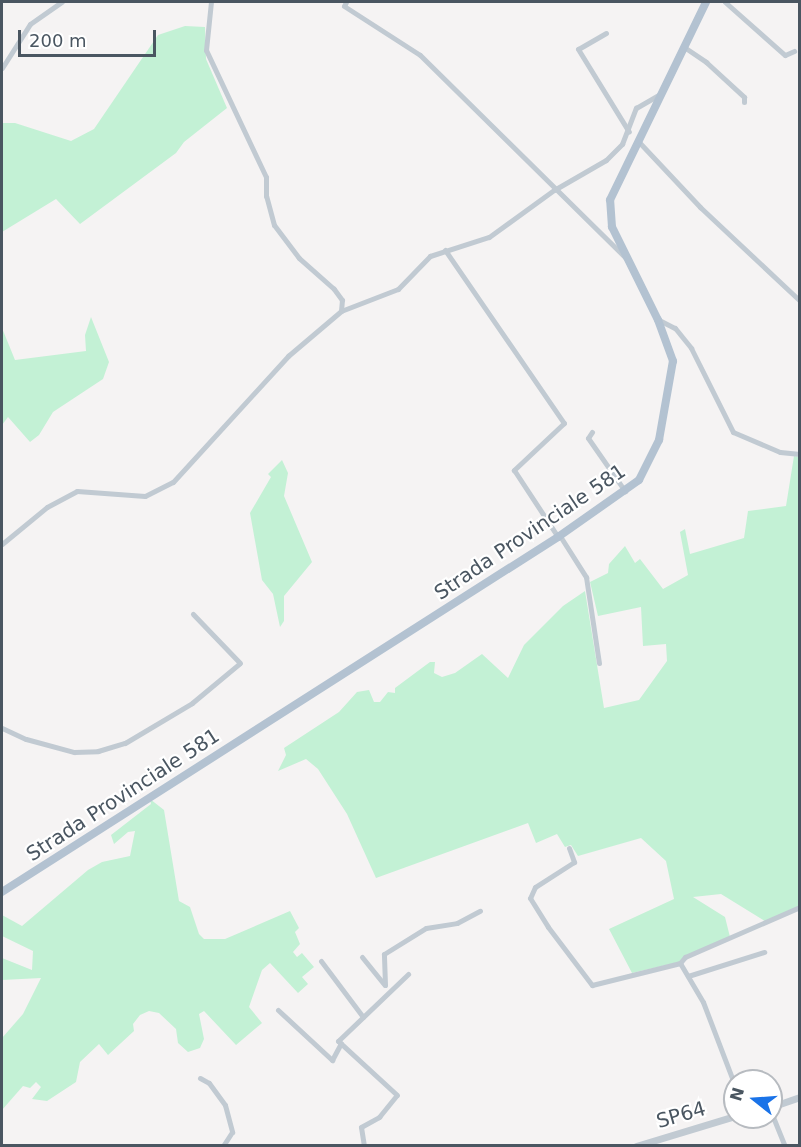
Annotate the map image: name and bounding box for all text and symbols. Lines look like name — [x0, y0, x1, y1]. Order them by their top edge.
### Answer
scale bar — [21, 18, 159, 56]
text: 200 m — [29, 30, 87, 51]
street label: Strada Provinciale 581 — [430, 459, 630, 605]
street label: Strada Provinciale 581 — [22, 724, 224, 866]
north arrow — [723, 1069, 783, 1129]
text: N — [726, 1085, 748, 1103]
street label: SP64 — [654, 1097, 708, 1133]

